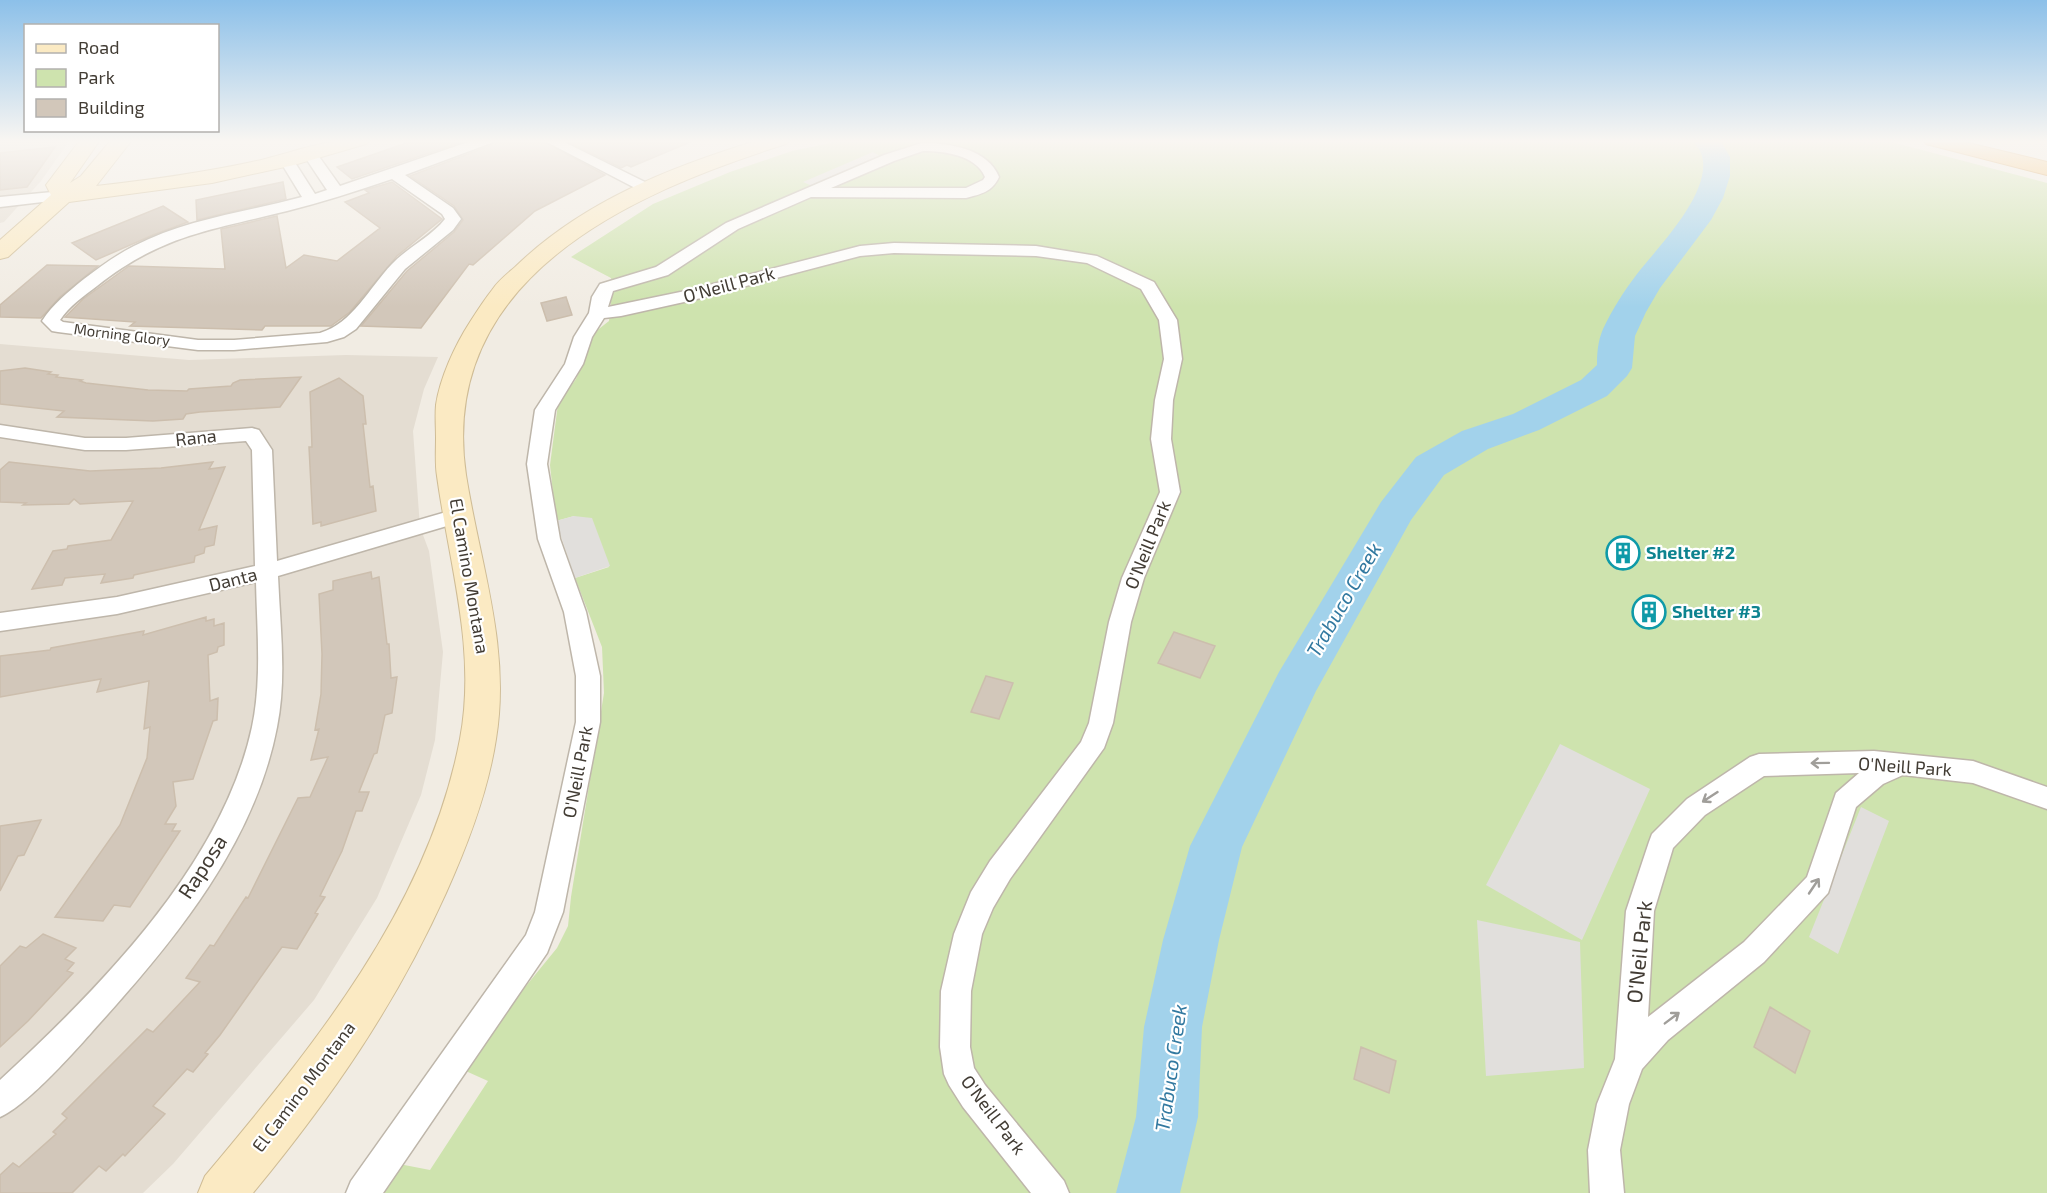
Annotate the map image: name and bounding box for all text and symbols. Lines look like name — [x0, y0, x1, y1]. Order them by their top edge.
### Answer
legend — [24, 24, 219, 132]
text: Road — [78, 36, 119, 58]
text: Park — [78, 66, 115, 88]
text: Building — [78, 96, 145, 118]
street label: O'Neill Park — [681, 261, 777, 307]
street label: Morning Glory — [73, 319, 171, 349]
street label: Rana — [174, 424, 218, 450]
street label: El Camino Montana — [445, 496, 495, 655]
street label: O'Neill Park — [1119, 497, 1175, 592]
building icon: Shelter #2 — [1605, 535, 1641, 571]
water label: Trabuco Creek — [1301, 538, 1386, 661]
place label: Shelter #2 — [1646, 541, 1735, 563]
street label: Danta — [206, 562, 259, 596]
building icon: Shelter #3 — [1631, 594, 1667, 630]
place label: Shelter #3 — [1672, 600, 1761, 622]
street label: O'Neill Park — [557, 724, 597, 820]
street label: O'Neill Park — [1858, 752, 1953, 780]
one-way arrow — [1811, 758, 1831, 769]
one-way arrow — [1703, 791, 1719, 803]
street label: Raposa — [172, 830, 232, 903]
one-way arrow — [1808, 879, 1820, 895]
street label: O'Neil Park — [1621, 899, 1656, 1004]
water label: Trabuco Creek — [1149, 1003, 1191, 1133]
one-way arrow — [1663, 1012, 1679, 1025]
street label: El Camino Montana — [247, 1017, 359, 1156]
street label: O'Neill Park — [957, 1070, 1031, 1158]

